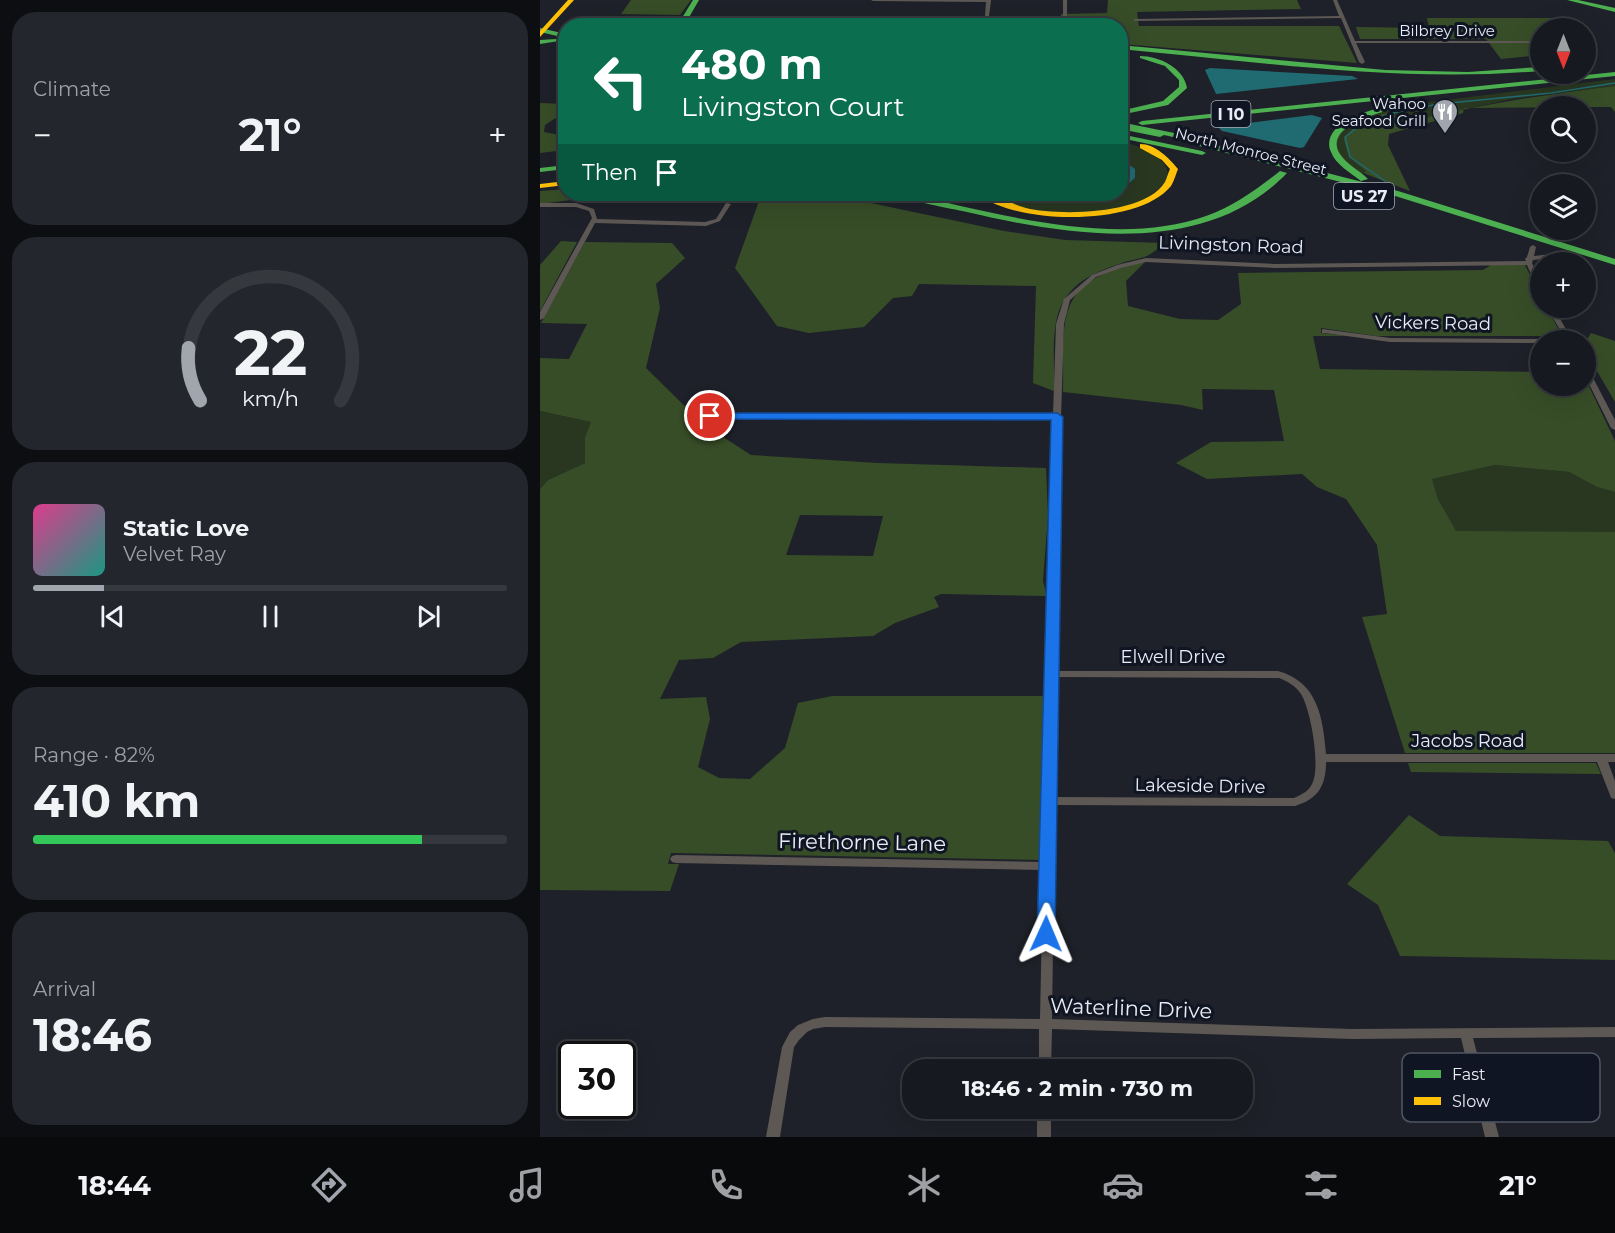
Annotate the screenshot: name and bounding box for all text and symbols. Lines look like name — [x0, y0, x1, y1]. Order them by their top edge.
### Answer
north arrow — [1530, 18, 1596, 84]
map controls — [1530, 18, 1596, 396]
street label: Bilbrey Drive — [1399, 21, 1495, 40]
text: 480 m — [681, 38, 823, 90]
icon: left — [582, 42, 660, 120]
text: Climate — [33, 77, 111, 101]
text: Livingston Court — [681, 90, 905, 123]
place label: Wahoo Seafood Grill — [1332, 94, 1426, 130]
button: search — [1530, 96, 1596, 162]
restaurant icon: Wahoo Seafood Grill — [1430, 97, 1460, 135]
road number: I 10 — [1212, 101, 1250, 127]
text: 21° — [238, 107, 302, 162]
text: − — [33, 115, 52, 155]
text: + — [488, 115, 507, 155]
street label: North Monroe Street — [1173, 123, 1329, 179]
icon: arrive — [650, 156, 683, 189]
text: Then — [582, 159, 638, 186]
button: layers — [1530, 174, 1596, 240]
road number: US 27 — [1334, 183, 1394, 209]
street label: Livingston Road — [1158, 231, 1304, 259]
button: + — [1530, 252, 1596, 318]
street label: Vickers Road — [1375, 311, 1491, 335]
text: 22 — [233, 315, 307, 391]
button: − — [1530, 330, 1596, 396]
text: km/h — [241, 385, 299, 411]
pin — [684, 390, 735, 441]
icon: arrive — [693, 399, 726, 432]
text: Static Love — [123, 515, 249, 542]
text: Velvet Ray — [123, 542, 226, 566]
icon: previous — [96, 600, 129, 633]
icon: pause — [254, 600, 287, 633]
icon: next — [412, 600, 445, 633]
street label: Elwell Drive — [1121, 646, 1226, 668]
street label: Jacobs Road — [1410, 730, 1525, 752]
text: Range · 82% — [33, 743, 155, 767]
text: 410 km — [33, 773, 200, 828]
street label: Lakeside Drive — [1134, 774, 1266, 798]
street label: Firethorne Lane — [778, 828, 946, 856]
position arrow — [1014, 902, 1078, 966]
text: Arrival — [33, 977, 96, 1001]
street label: Waterline Drive — [1049, 993, 1213, 1023]
text: 18:46 — [33, 1007, 152, 1062]
speed limit sign: 30 — [558, 1041, 636, 1119]
legend — [1402, 1053, 1600, 1122]
text: Fast — [1452, 1065, 1486, 1084]
text: 18:46 · 2 min · 730 m — [962, 1075, 1193, 1102]
text: Slow — [1452, 1092, 1490, 1111]
icon: directions — [308, 1164, 350, 1206]
icon: music — [506, 1164, 548, 1206]
icon: phone — [705, 1164, 747, 1206]
icon: climate — [903, 1164, 945, 1206]
icon: car — [1102, 1164, 1144, 1206]
icon: filters — [1300, 1164, 1342, 1206]
text: 18:44 — [78, 1169, 151, 1202]
text: 21° — [1499, 1169, 1537, 1202]

